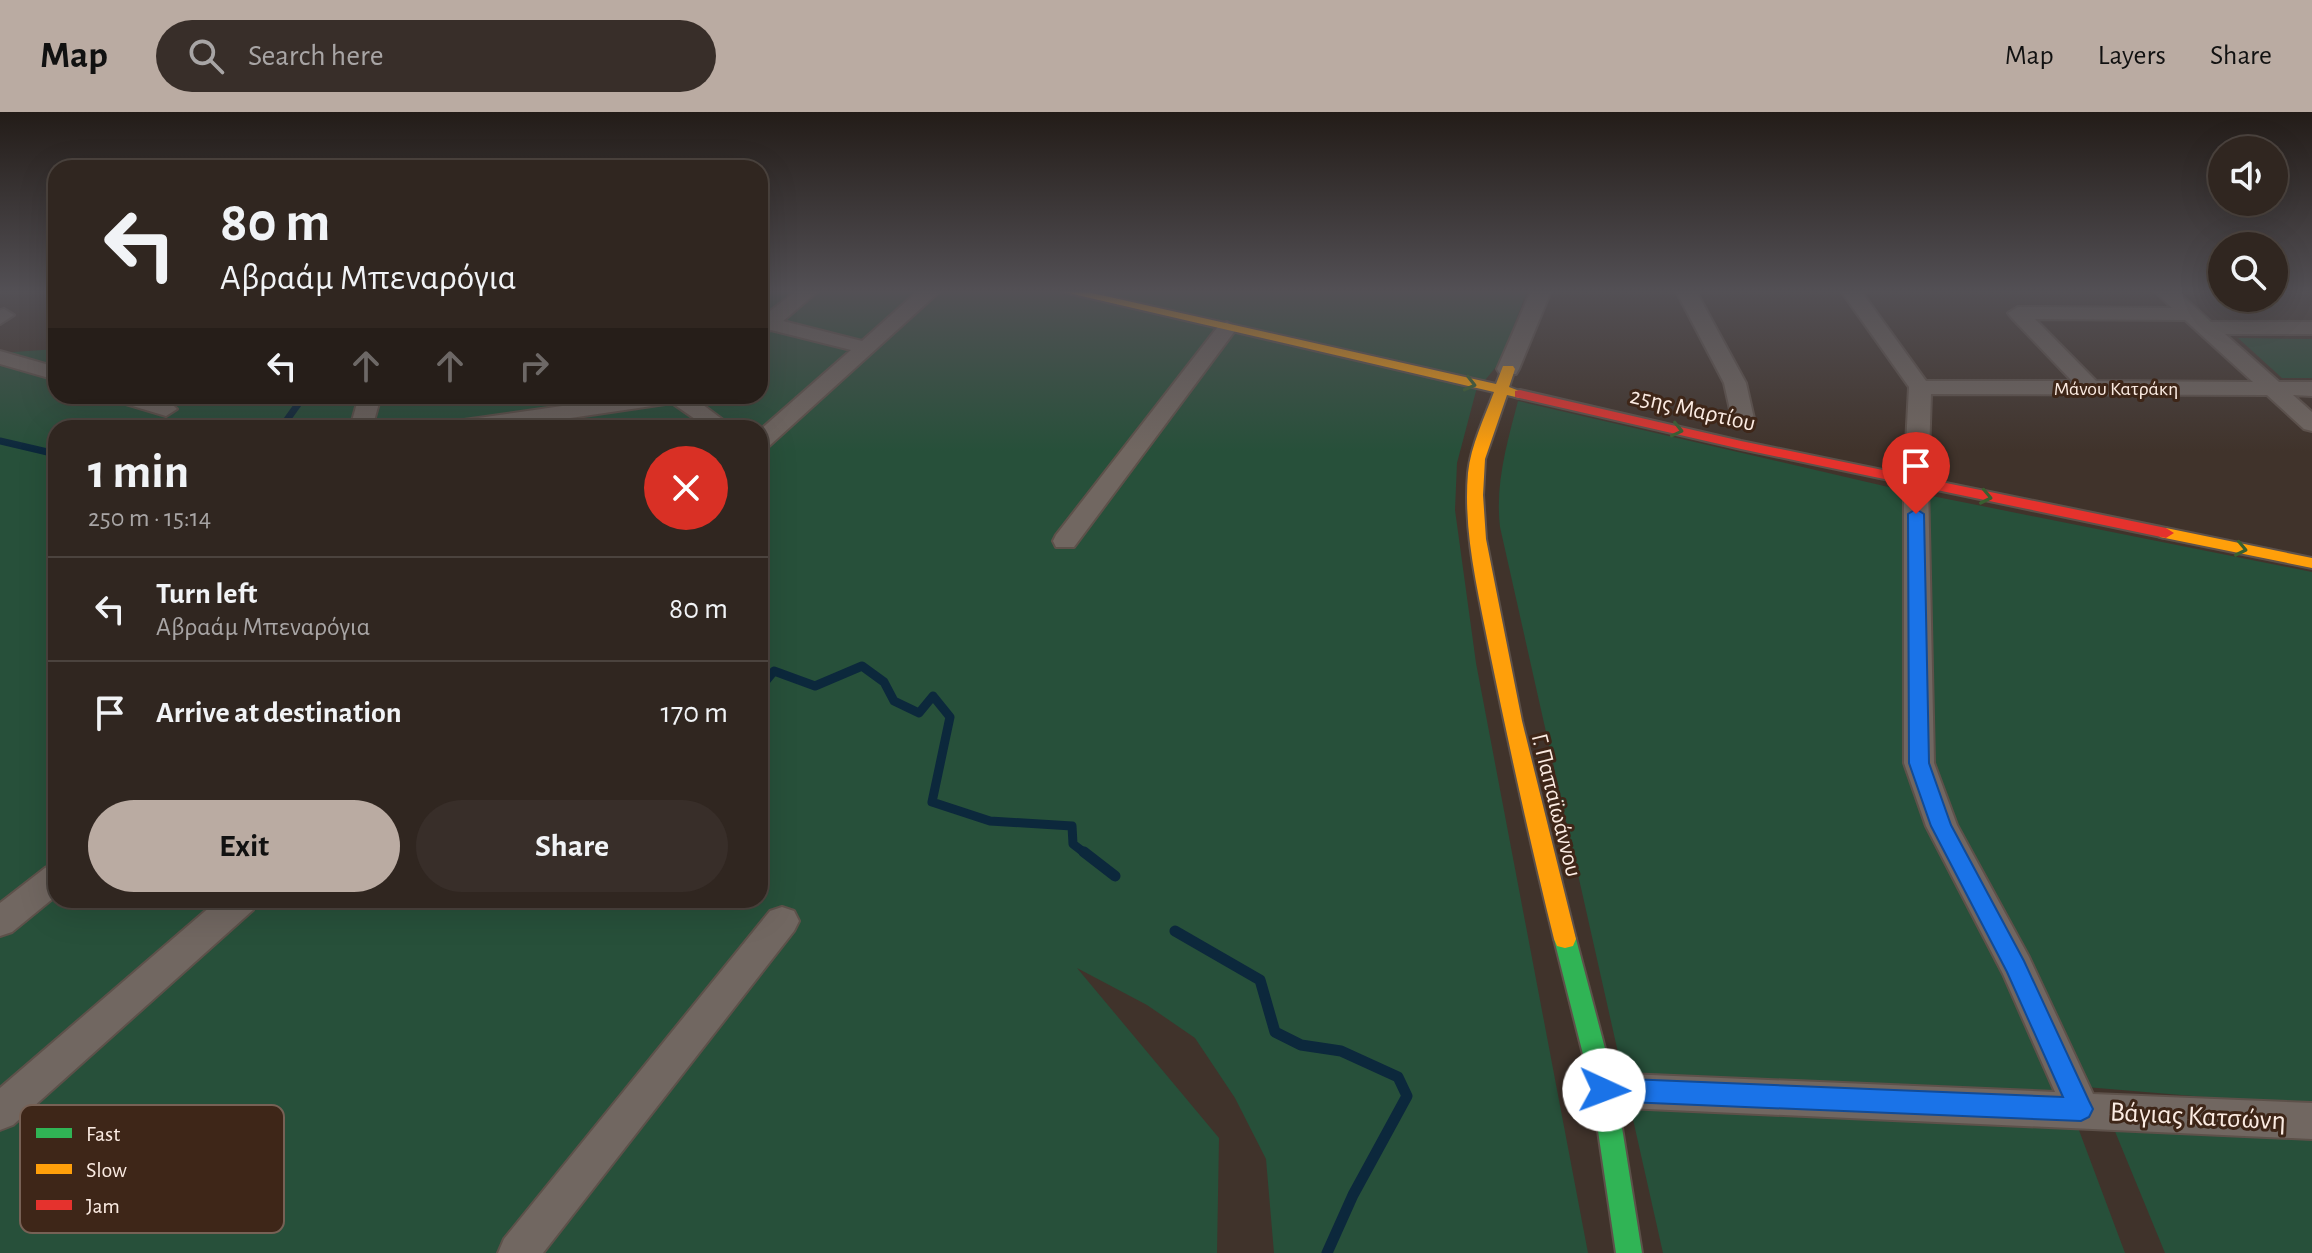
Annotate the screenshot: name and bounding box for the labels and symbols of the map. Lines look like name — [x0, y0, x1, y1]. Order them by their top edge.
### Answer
one-way arrow — [1462, 375, 1476, 392]
street label: Μάνου Κατράκη — [2054, 379, 2178, 399]
street label: 25ης Μαρτίου — [1628, 384, 1758, 436]
one-way arrow — [1670, 421, 1684, 438]
pin — [1882, 432, 1950, 514]
one-way arrow — [1979, 488, 1992, 505]
one-way arrow — [2234, 540, 2247, 557]
street label: Γ. Παπαϊωάννου — [1527, 731, 1585, 879]
position arrow — [1562, 1048, 1646, 1132]
street label: Βάγιας Κατσώνη — [2109, 1098, 2287, 1136]
legend — [20, 1105, 284, 1233]
text: Fast — [86, 1123, 120, 1145]
text: Slow — [86, 1159, 127, 1181]
text: Jam — [86, 1195, 120, 1217]

